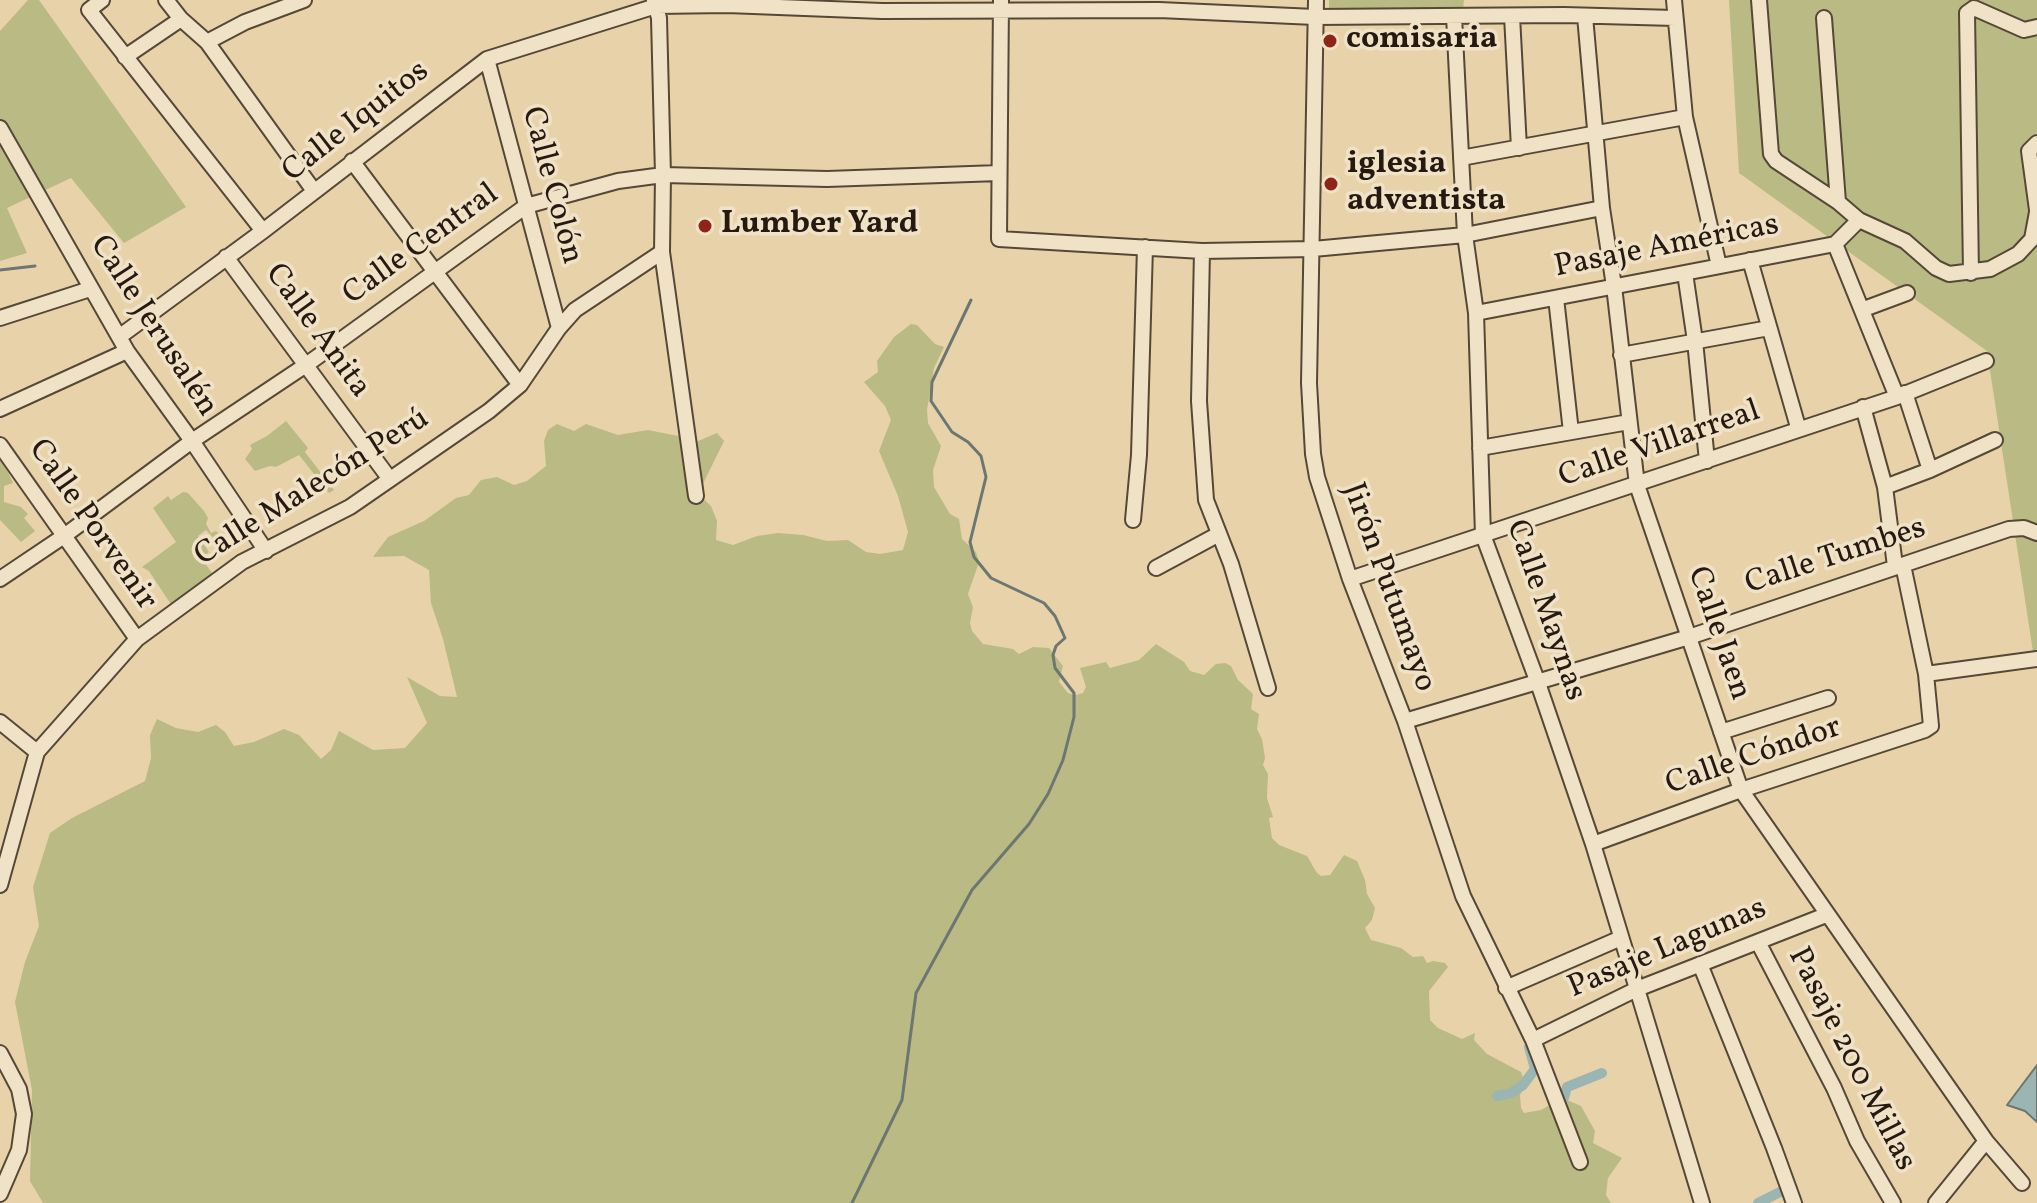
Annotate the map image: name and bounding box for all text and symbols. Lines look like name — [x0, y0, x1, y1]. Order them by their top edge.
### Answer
place label: comisaria — [1346, 22, 1498, 60]
marker: comisaria — [1321, 32, 1339, 50]
street label: Calle Iquitos — [276, 54, 438, 192]
street label: Calle Colón — [511, 103, 589, 269]
place label: iglesia adventista — [1347, 147, 1506, 222]
marker: iglesia adventista — [1322, 175, 1340, 193]
street label: Calle Central — [337, 177, 507, 315]
place label: Lumber Yard — [721, 207, 918, 245]
street label: Pasaje Américas — [1552, 207, 1782, 289]
marker: Lumber Yard — [696, 217, 714, 235]
street label: Calle Jerusalén — [79, 229, 225, 425]
street label: Calle Anita — [255, 258, 377, 406]
street label: Calle Villarreal — [1554, 394, 1766, 498]
street label: Calle Malecón Perú — [189, 401, 437, 577]
street label: Calle Porvenir — [18, 433, 164, 619]
street label: Jirón Putumayo — [1331, 478, 1443, 698]
street label: Calle Tumbes — [1741, 511, 1931, 605]
street label: Calle Maynas — [1495, 516, 1593, 706]
street label: Calle Jaen — [1676, 562, 1758, 706]
street label: Calle Cóndor — [1661, 710, 1847, 806]
street label: Pasaje Lagunas — [1563, 891, 1773, 1009]
street label: Pasaje 200 Millas — [1777, 942, 1923, 1178]

